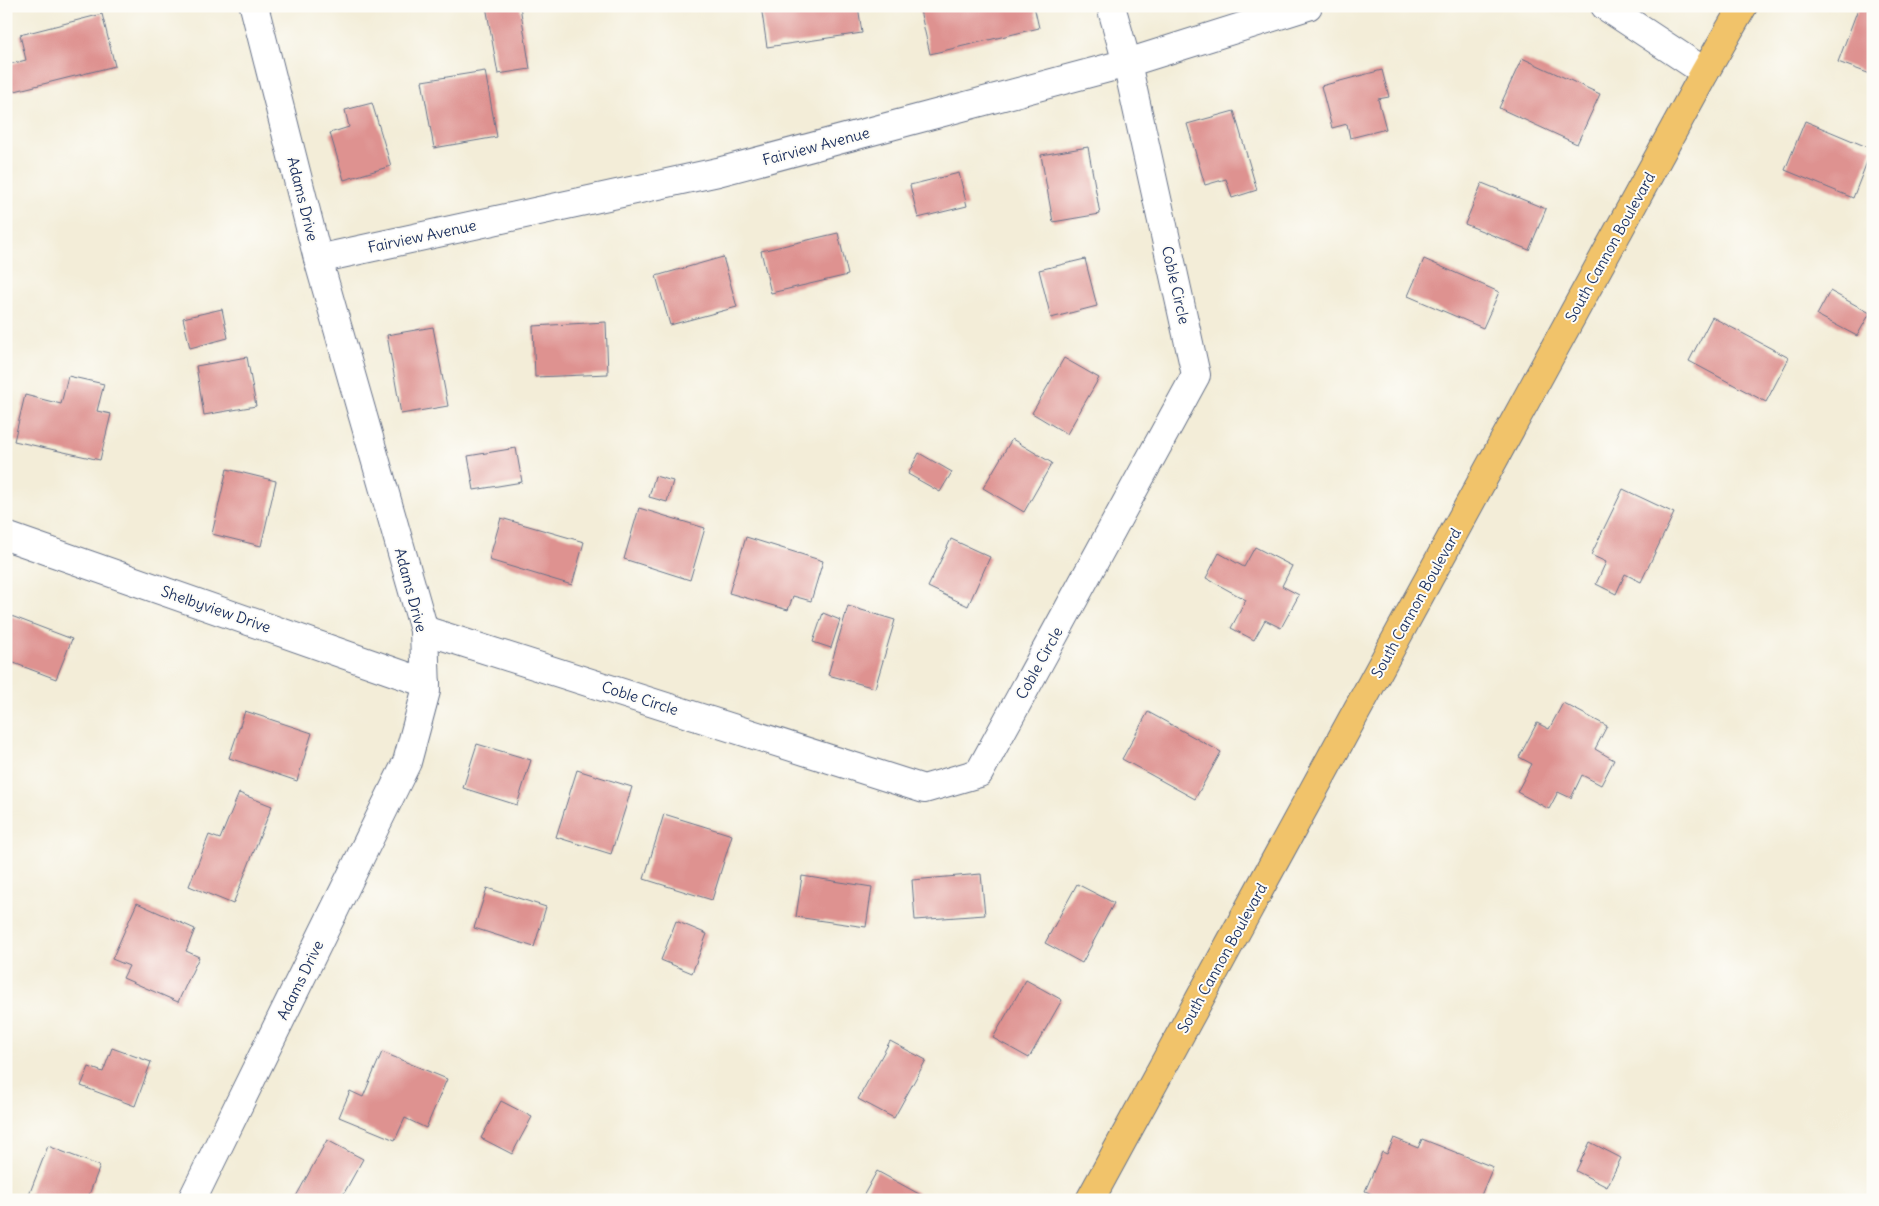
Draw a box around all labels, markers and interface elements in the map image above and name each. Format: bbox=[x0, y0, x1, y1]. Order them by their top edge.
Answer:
street label: Fairview Avenue bbox=[760, 123, 872, 169]
street label: Adams Drive bbox=[283, 155, 323, 243]
street label: South Cannon Boulevard bbox=[1561, 169, 1659, 325]
street label: Fairview Avenue bbox=[366, 215, 478, 257]
street label: Coble Circle bbox=[1158, 244, 1194, 326]
street label: South Cannon Boulevard bbox=[1367, 525, 1465, 681]
street label: Adams Drive bbox=[391, 546, 431, 634]
street label: Shelbyview Drive bbox=[159, 581, 273, 637]
street label: Coble Circle bbox=[1011, 624, 1067, 702]
street label: Coble Circle bbox=[599, 677, 681, 719]
street label: South Cannon Boulevard bbox=[1173, 880, 1271, 1036]
street label: Adams Drive bbox=[273, 937, 327, 1023]

